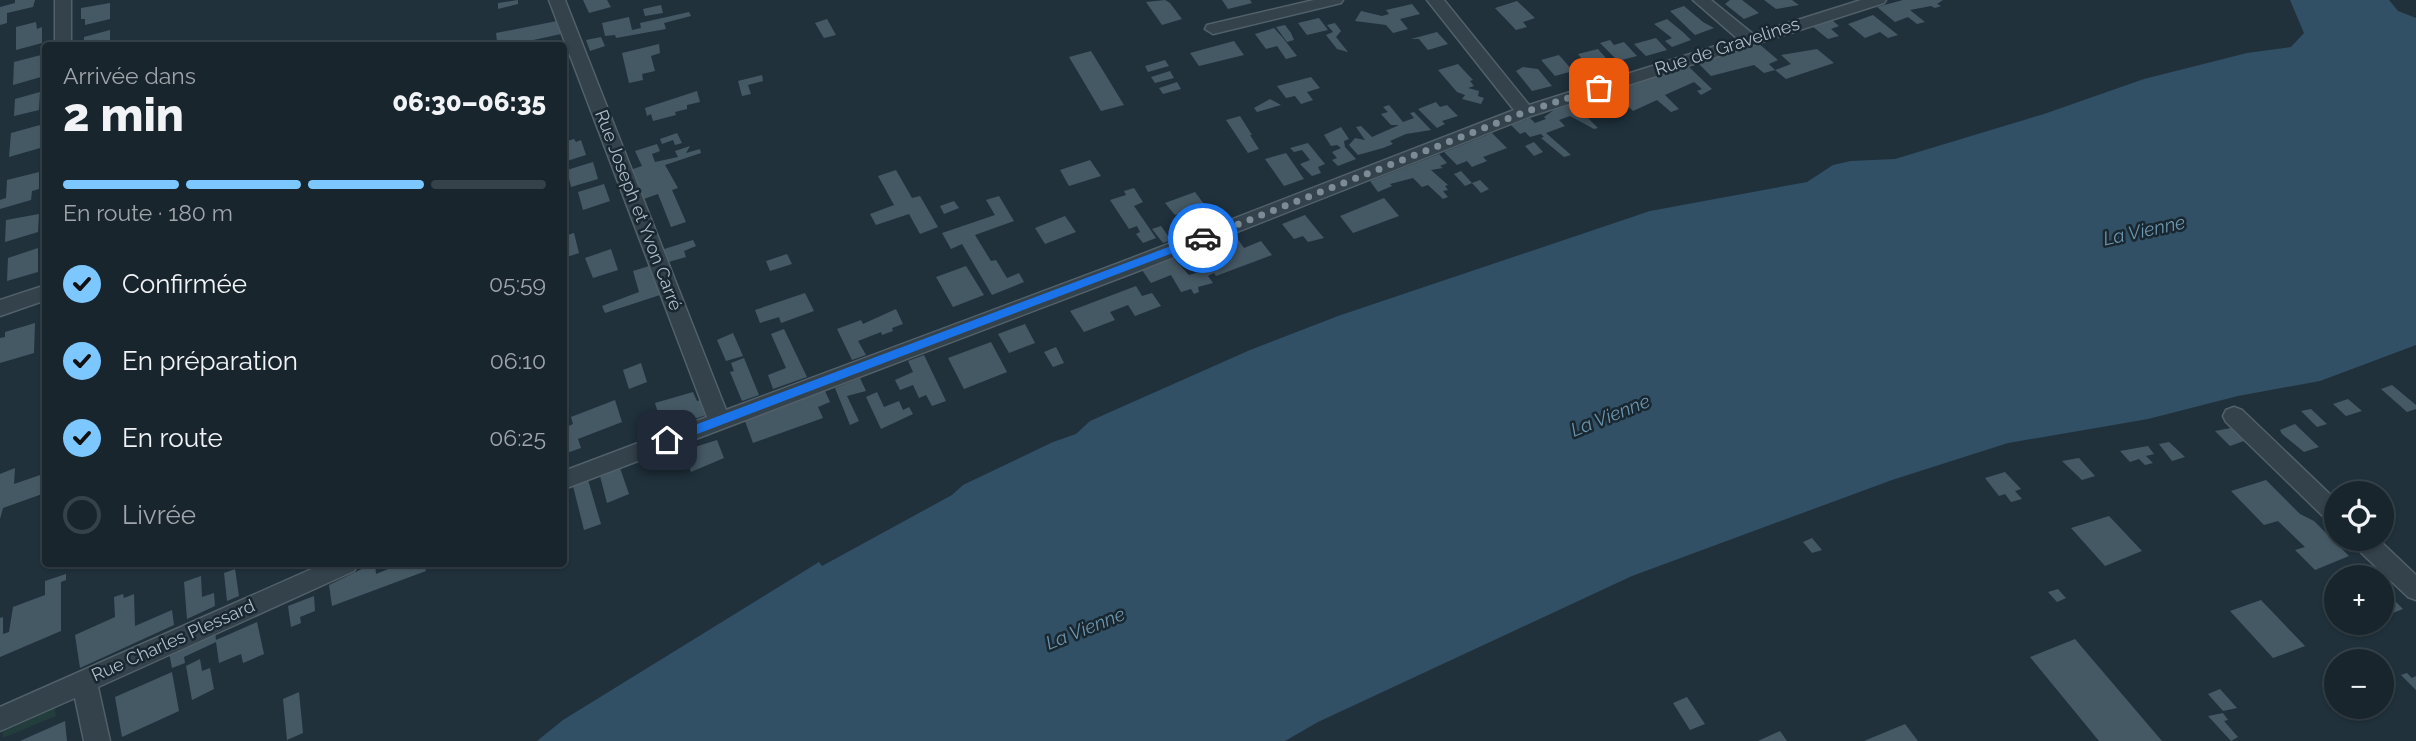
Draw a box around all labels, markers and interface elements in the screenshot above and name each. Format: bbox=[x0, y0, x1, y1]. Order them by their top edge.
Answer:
street label: Rue de Gravelines bbox=[1652, 13, 1802, 79]
pin bbox=[1569, 58, 1629, 118]
text: Arrivée dans bbox=[63, 62, 196, 89]
icon: bag bbox=[1580, 69, 1618, 107]
text: 06:30–06:35 bbox=[392, 87, 546, 117]
text: 2 min bbox=[63, 88, 184, 142]
street label: Rue Joseph et Yvon Carré bbox=[591, 107, 687, 314]
text: En route · 180 m bbox=[63, 199, 233, 226]
courier bbox=[1168, 203, 1238, 273]
water label: La Vienne bbox=[2101, 211, 2187, 249]
icon: car bbox=[1184, 219, 1222, 257]
icon: check bbox=[63, 265, 101, 303]
text: Confirmée bbox=[122, 269, 247, 299]
text: 05:59 bbox=[489, 270, 546, 297]
icon: check bbox=[63, 342, 101, 380]
text: En préparation bbox=[122, 346, 298, 376]
text: 06:10 bbox=[490, 347, 546, 374]
water label: La Vienne bbox=[1567, 389, 1653, 441]
pin bbox=[637, 410, 697, 470]
icon: check bbox=[63, 419, 101, 457]
icon: home bbox=[648, 421, 686, 459]
text: En route bbox=[122, 423, 223, 453]
text: 06:25 bbox=[489, 424, 546, 451]
map controls bbox=[2324, 481, 2394, 719]
button: locate bbox=[2324, 481, 2394, 551]
text: Livrée bbox=[122, 500, 196, 530]
button: + bbox=[2324, 565, 2394, 635]
street label: Rue Charles Plessard bbox=[88, 595, 258, 685]
water label: La Vienne bbox=[1042, 602, 1128, 654]
button: − bbox=[2324, 649, 2394, 719]

